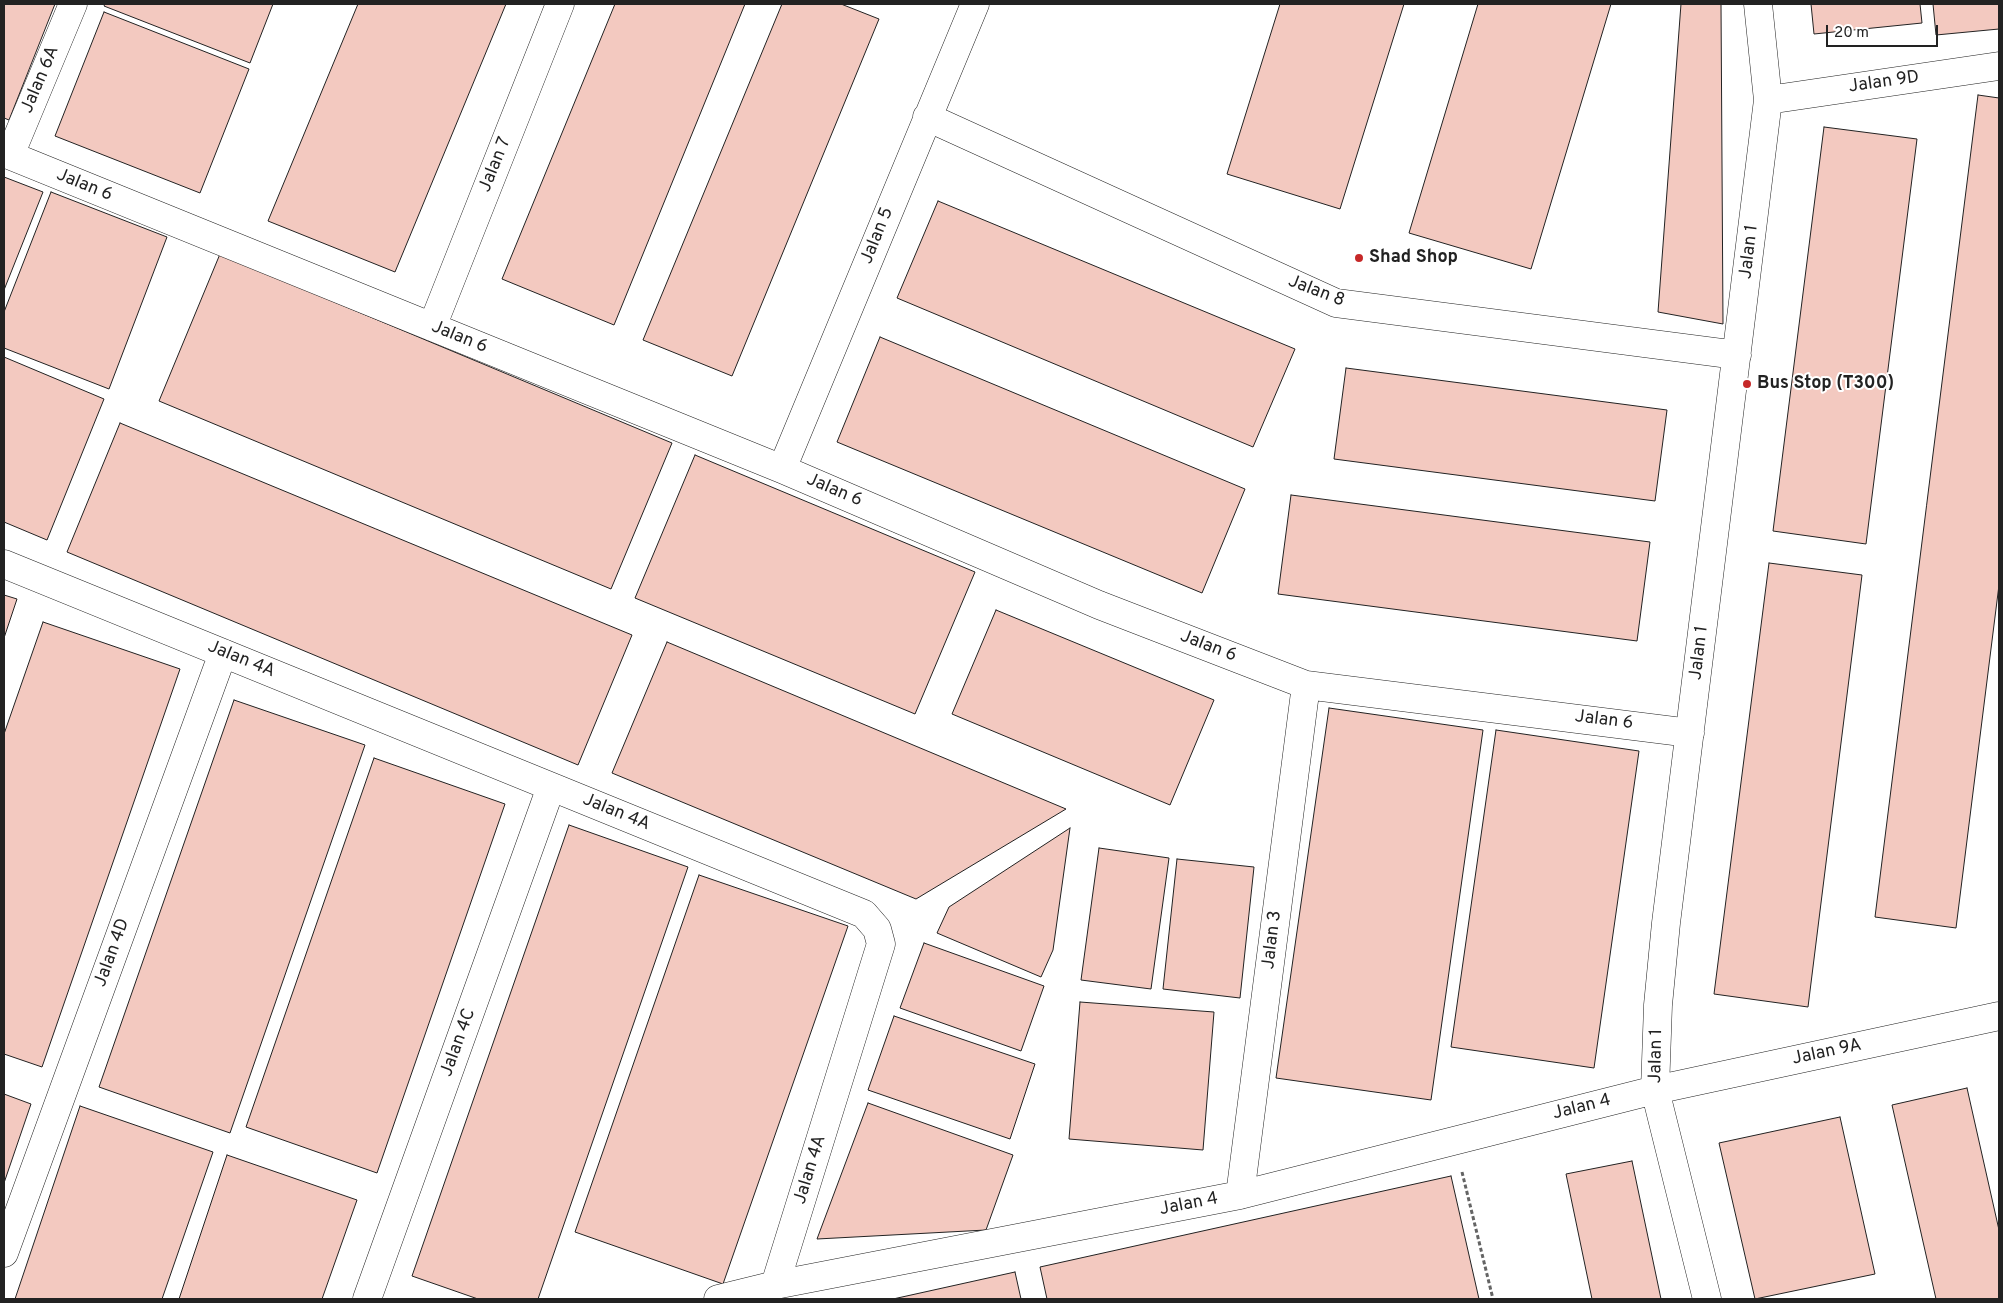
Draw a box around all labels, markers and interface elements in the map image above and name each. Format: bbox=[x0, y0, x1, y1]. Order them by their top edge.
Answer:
scale bar bbox=[1828, 15, 1940, 47]
text: 20 m bbox=[1834, 24, 1869, 43]
street label: Jalan 6A bbox=[17, 43, 65, 117]
street label: Jalan 9D bbox=[1847, 67, 1921, 99]
street label: Jalan 7 bbox=[475, 134, 517, 196]
street label: Jalan 6 bbox=[53, 165, 115, 207]
street label: Jalan 5 bbox=[857, 204, 899, 268]
street label: Jalan 1 bbox=[1736, 223, 1764, 281]
place label: Shad Shop bbox=[1369, 247, 1458, 269]
marker: Shad Shop bbox=[1353, 252, 1365, 264]
street label: Jalan 8 bbox=[1285, 271, 1347, 313]
street label: Jalan 6 bbox=[428, 317, 490, 359]
place label: Bus Stop (T300) bbox=[1757, 373, 1894, 395]
marker: Bus Stop (T300) bbox=[1741, 378, 1753, 390]
street label: Jalan 6 bbox=[803, 470, 865, 512]
street label: Jalan 1 bbox=[1686, 624, 1714, 682]
street label: Jalan 6 bbox=[1177, 626, 1239, 668]
street label: Jalan 4A bbox=[204, 637, 278, 683]
street label: Jalan 6 bbox=[1573, 707, 1635, 735]
street label: Jalan 4A bbox=[579, 790, 653, 836]
street label: Jalan 3 bbox=[1259, 909, 1287, 971]
street label: Jalan 4D bbox=[91, 916, 135, 990]
street label: Jalan 4C bbox=[437, 1006, 481, 1080]
street label: Jalan 1 bbox=[1646, 1028, 1668, 1084]
street label: Jalan 9A bbox=[1790, 1035, 1864, 1071]
street label: Jalan 4 bbox=[1551, 1090, 1613, 1126]
street label: Jalan 4A bbox=[790, 1133, 832, 1207]
street label: Jalan 4 bbox=[1158, 1189, 1220, 1221]

